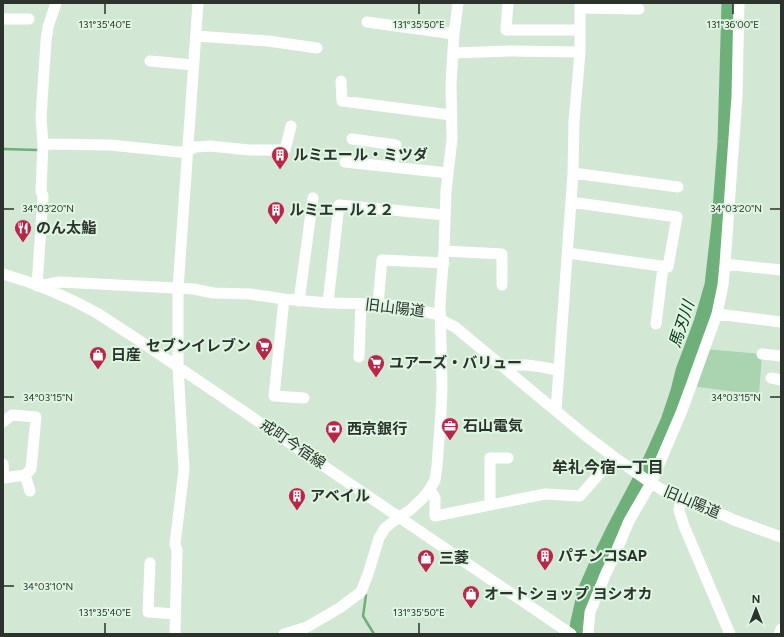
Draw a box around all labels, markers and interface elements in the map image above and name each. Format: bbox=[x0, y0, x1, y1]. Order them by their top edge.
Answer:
text: 131°35'40"E bbox=[79, 18, 131, 31]
text: 131°35'50"E bbox=[393, 18, 445, 31]
text: 131°36'00"E bbox=[707, 18, 759, 31]
building icon: ルミエール・ミツダ bbox=[270, 145, 290, 170]
place label: ルミエール・ミツダ bbox=[293, 146, 428, 164]
building icon: ルミエール２２ bbox=[266, 200, 286, 225]
place label: ルミエール２２ bbox=[289, 201, 394, 219]
text: 34°03'20"N bbox=[22, 202, 74, 215]
text: 34°03'20"N bbox=[710, 202, 762, 215]
restaurant icon: のん太鮨 bbox=[13, 218, 33, 243]
place label: のん太鮨 bbox=[36, 219, 97, 237]
street label: 旧山陽道 bbox=[364, 295, 426, 321]
water label: 馬刃川 bbox=[665, 296, 699, 350]
supermarket icon: セブンイレブン bbox=[254, 336, 274, 361]
place label: セブンイレブン bbox=[146, 337, 251, 355]
shop icon: 日産 bbox=[88, 345, 108, 370]
place label: 日産 bbox=[111, 346, 141, 364]
supermarket icon: ユアーズ・バリュー bbox=[366, 353, 386, 378]
place label: ユアーズ・バリュー bbox=[389, 354, 522, 372]
text: 34°03'15"N bbox=[23, 391, 73, 404]
text: 34°03'15"N bbox=[711, 391, 761, 404]
street label: 戒町今宿線 bbox=[257, 416, 329, 472]
office icon: 石山電気 bbox=[440, 416, 460, 441]
place label: 石山電気 bbox=[463, 417, 523, 435]
bank icon: 西京銀行 bbox=[324, 419, 344, 444]
place label: 西京銀行 bbox=[347, 420, 407, 438]
district label: 牟礼今宿一丁目 bbox=[552, 458, 664, 477]
street label: 旧山陽道 bbox=[661, 482, 723, 522]
building icon: アベイル bbox=[287, 486, 307, 511]
place label: アベイル bbox=[310, 487, 370, 505]
building icon: パチンコSAP bbox=[535, 546, 555, 571]
place label: パチンコSAP bbox=[558, 547, 647, 565]
shop icon: 三菱 bbox=[416, 548, 436, 573]
place label: 三菱 bbox=[439, 549, 469, 567]
text: 34°03'10"N bbox=[23, 580, 73, 593]
shop icon: オートショップ ヨシオカ bbox=[461, 584, 481, 609]
place label: オートショップ ヨシオカ bbox=[484, 585, 653, 603]
north arrow bbox=[736, 589, 776, 629]
text: N bbox=[752, 593, 760, 606]
text: 131°35'40"E bbox=[79, 606, 131, 619]
text: 131°35'50"E bbox=[393, 606, 445, 619]

